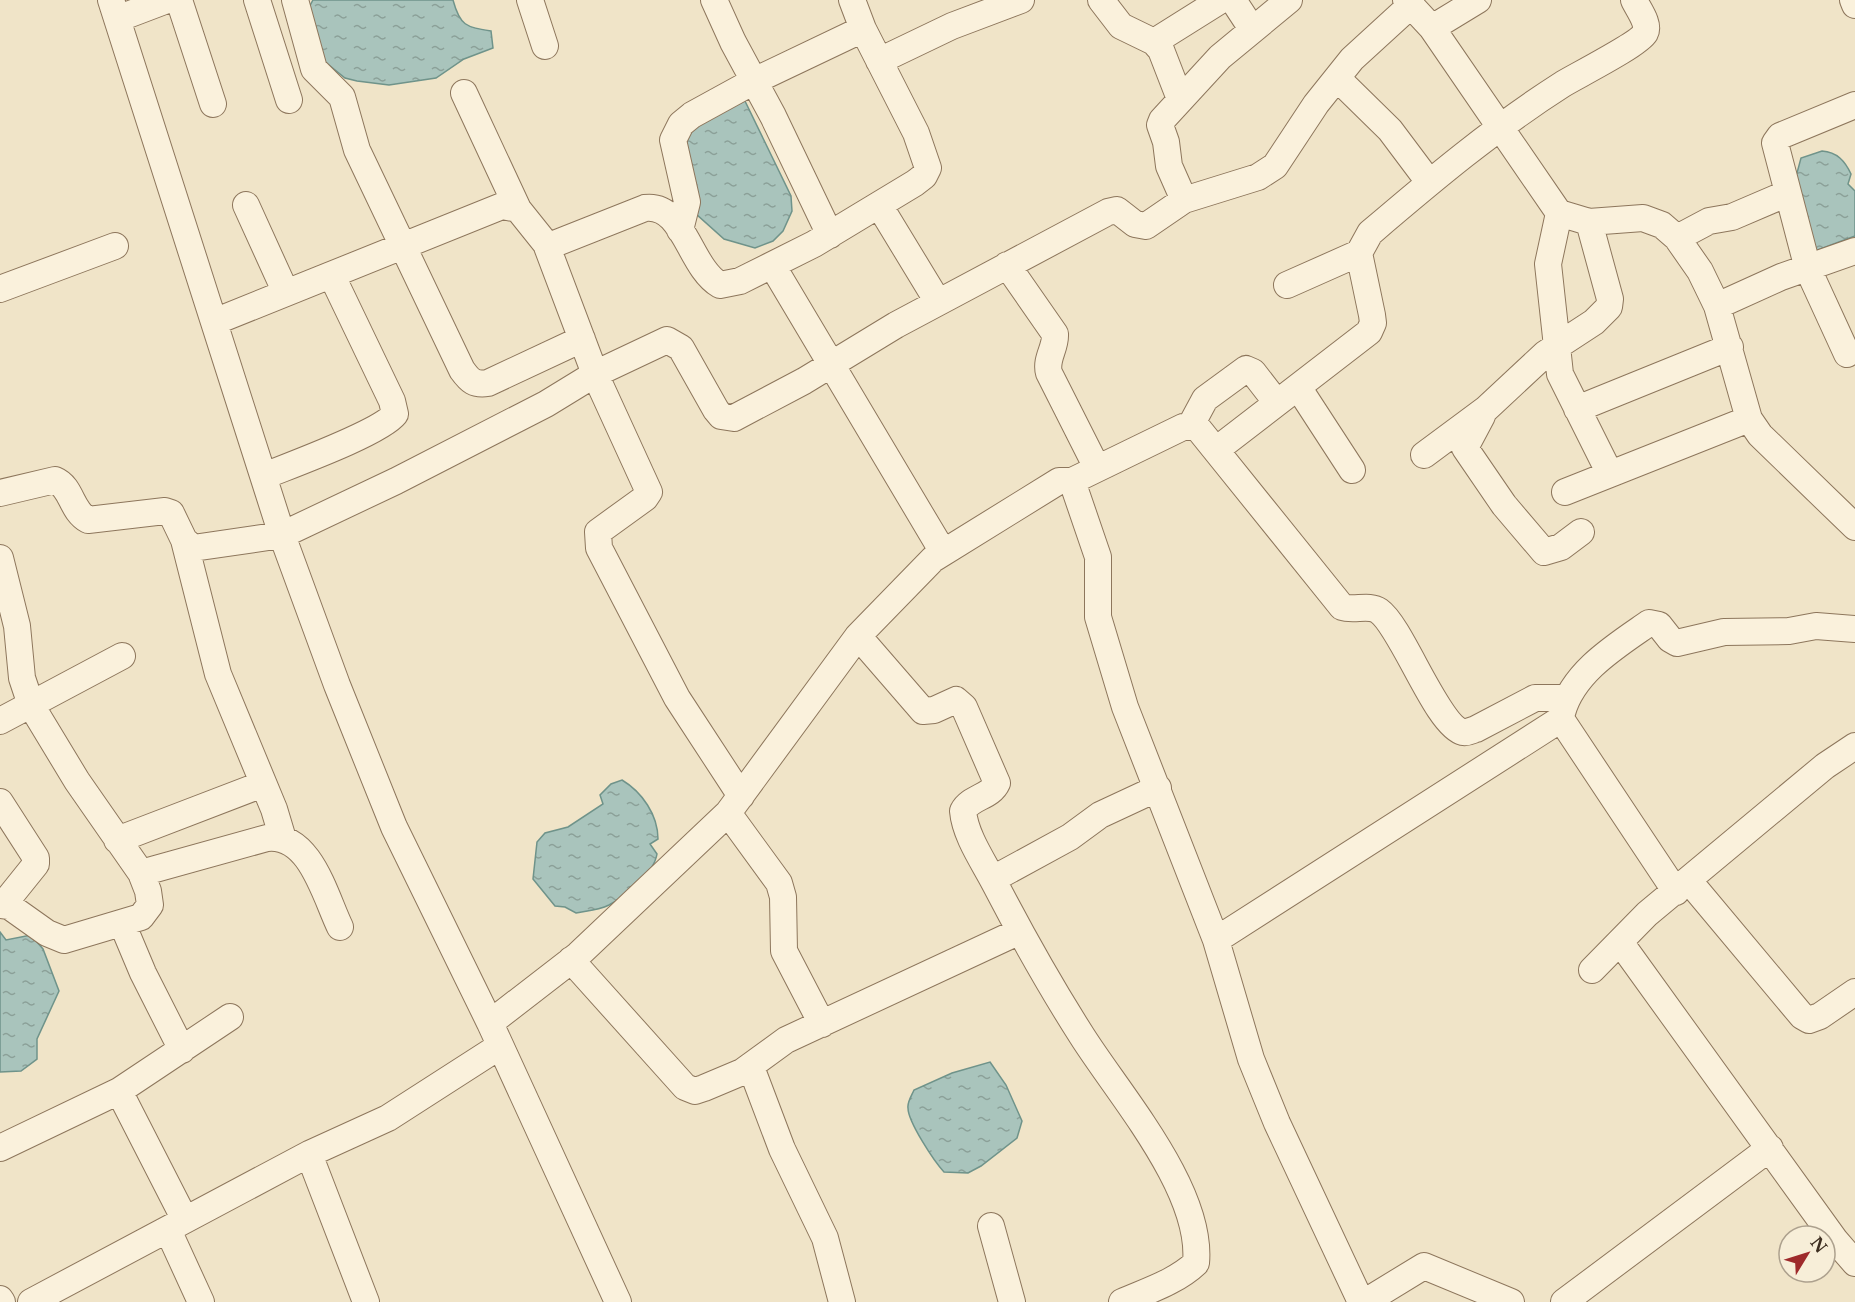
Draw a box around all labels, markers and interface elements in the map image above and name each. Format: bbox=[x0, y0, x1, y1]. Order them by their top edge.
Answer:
north arrow bbox=[1777, 1224, 1837, 1284]
text: N bbox=[1806, 1233, 1831, 1257]

